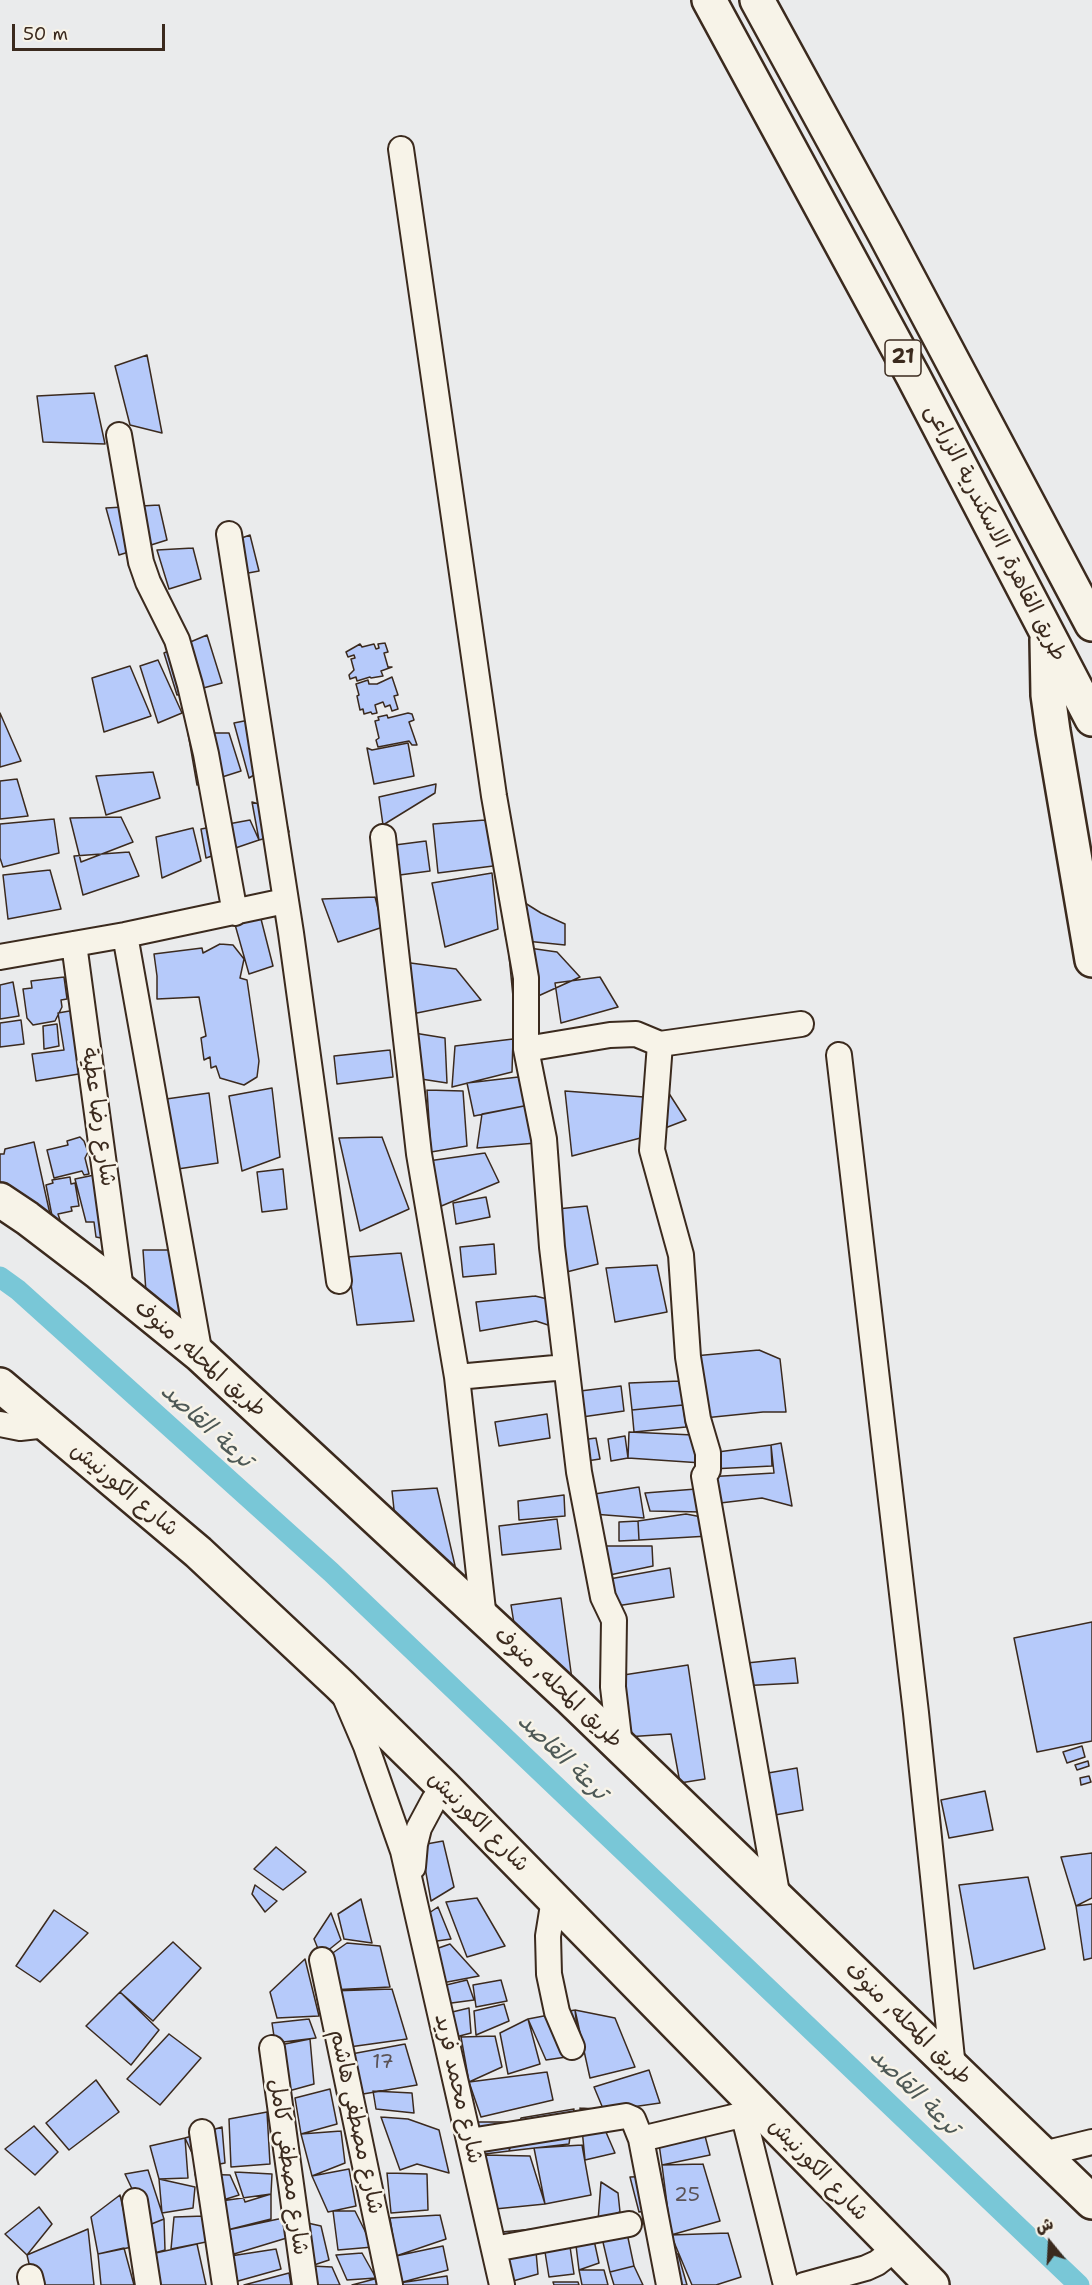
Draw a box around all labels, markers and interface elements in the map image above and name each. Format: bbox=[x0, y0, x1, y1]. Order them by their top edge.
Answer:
scale bar bbox=[15, 12, 168, 50]
text: 50 m bbox=[23, 22, 68, 46]
road number: 21 bbox=[885, 340, 921, 376]
street label: طريق القاهرة, الاسكندرية الزراعى bbox=[919, 400, 1071, 666]
street label: شارع رضا عطية bbox=[75, 1046, 121, 1188]
street label: طريق المحله, منوف bbox=[129, 1295, 271, 1423]
water label: ترعة القاصد bbox=[154, 1377, 258, 1475]
street label: شارع الكورنيش bbox=[65, 1437, 183, 1543]
street label: طريق المحله, منوف bbox=[488, 1622, 628, 1754]
water label: ترعة القاصد bbox=[511, 1707, 613, 1807]
street label: شارع الكورنيش bbox=[422, 1766, 534, 1878]
street label: طريق المحله, منوف bbox=[839, 1957, 977, 2091]
street label: شارع محمد فريد bbox=[428, 2012, 488, 2166]
street label: شارع مصطفى هاشم bbox=[324, 2027, 388, 2217]
water label: ترعة القاصد bbox=[863, 2042, 965, 2142]
house number: 17 bbox=[372, 2051, 394, 2075]
street label: شارع مصطفى كامل bbox=[263, 2077, 313, 2257]
street label: شارع الكورنيش bbox=[763, 2113, 873, 2227]
house number: 25 bbox=[674, 2184, 700, 2208]
north arrow bbox=[1020, 2213, 1080, 2273]
text: ش bbox=[1033, 2213, 1056, 2238]

